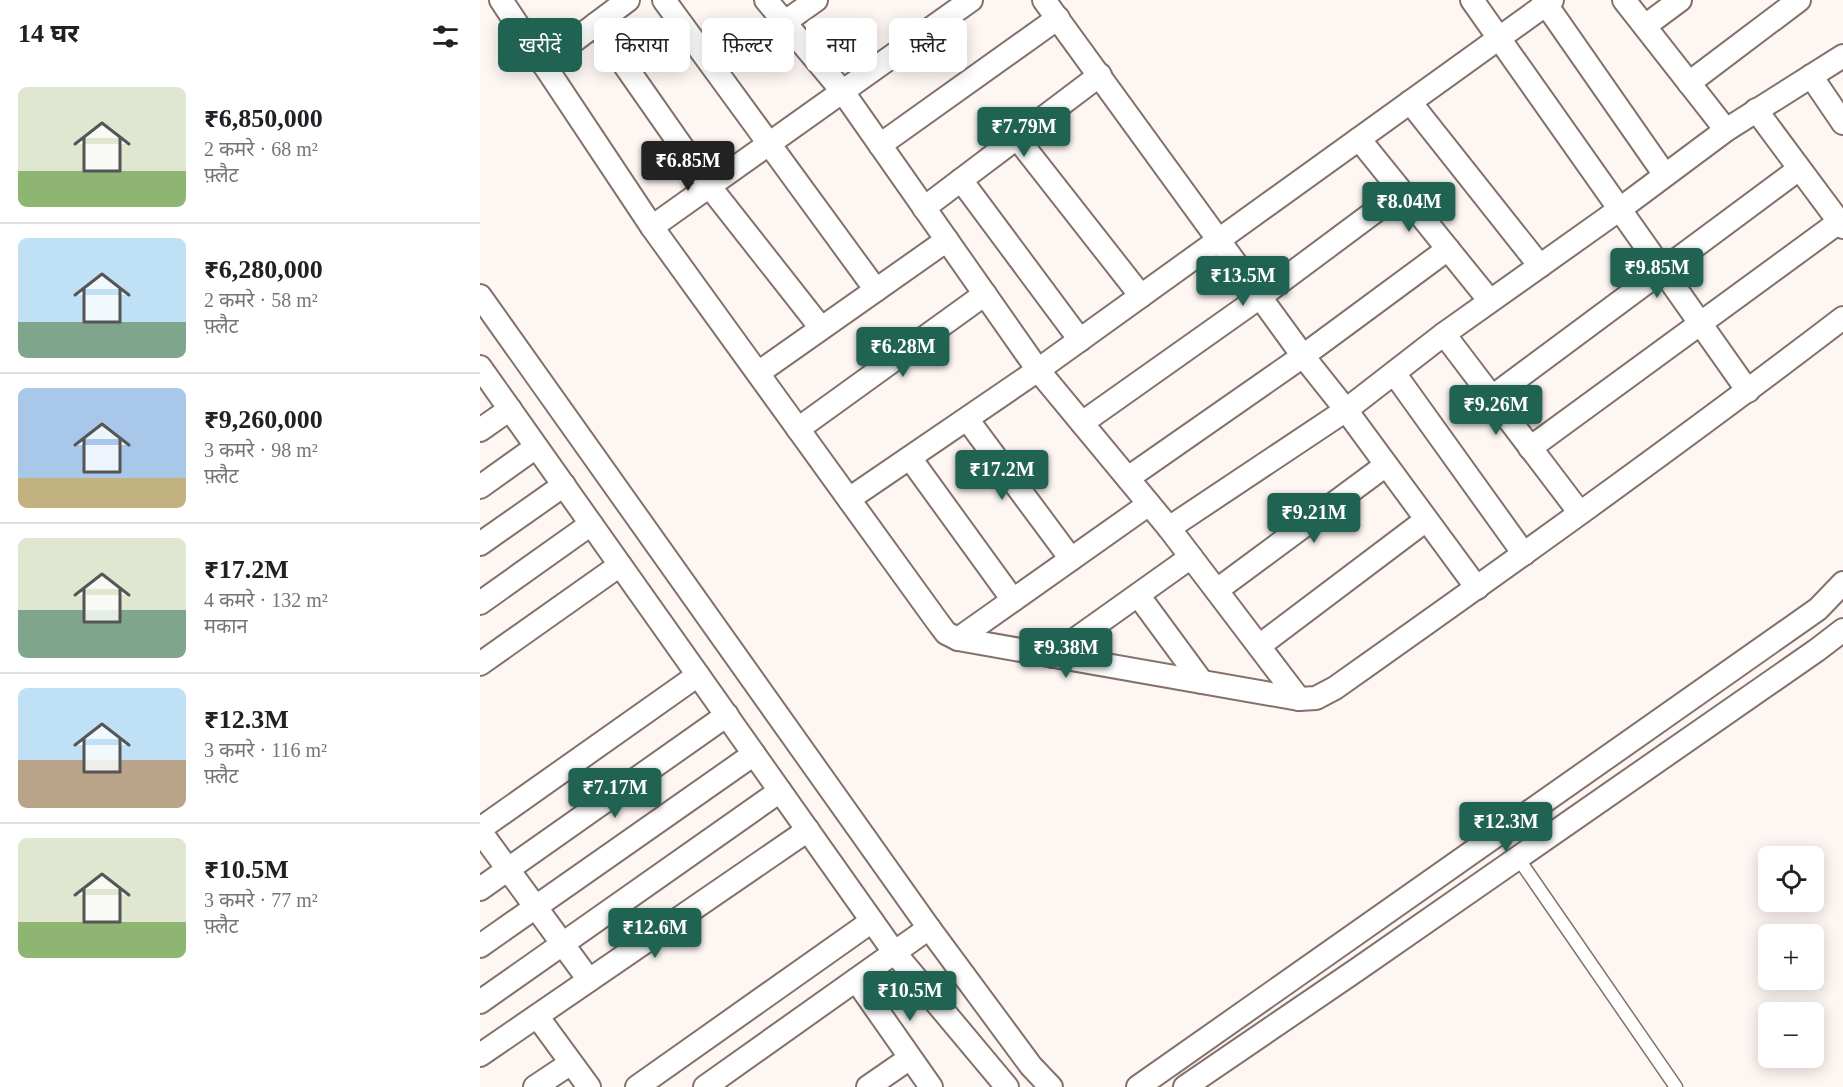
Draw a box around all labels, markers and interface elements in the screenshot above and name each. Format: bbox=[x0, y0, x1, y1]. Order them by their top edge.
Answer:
chip: खरीदें bbox=[498, 18, 582, 72]
chip: किराया bbox=[594, 18, 690, 72]
chip: फ़िल्टर bbox=[702, 18, 794, 72]
chip: नया bbox=[806, 18, 877, 72]
chip: फ़्लैट bbox=[889, 18, 967, 72]
text: 14 घर bbox=[18, 19, 79, 48]
icon: filters bbox=[429, 20, 462, 53]
text: ₹6,850,000 bbox=[204, 104, 323, 133]
pin: ₹7.79M bbox=[975, 107, 1073, 158]
icon: home bbox=[66, 111, 138, 183]
text: ₹7.79M bbox=[991, 115, 1057, 137]
text: 2 कमरे · 68 m² bbox=[204, 138, 318, 160]
pin: ₹6.85M bbox=[639, 141, 737, 192]
text: ₹6.85M bbox=[655, 149, 721, 171]
text: फ़्लैट bbox=[204, 164, 239, 186]
pin: ₹8.04M bbox=[1360, 182, 1458, 233]
text: ₹8.04M bbox=[1376, 190, 1442, 212]
pin: ₹9.85M bbox=[1608, 248, 1706, 299]
text: ₹6,280,000 bbox=[204, 255, 323, 284]
pin: ₹13.5M bbox=[1194, 256, 1292, 307]
text: ₹9.85M bbox=[1624, 256, 1690, 278]
icon: home bbox=[66, 262, 138, 334]
text: ₹13.5M bbox=[1210, 264, 1276, 286]
text: 2 कमरे · 58 m² bbox=[204, 289, 318, 311]
text: फ़्लैट bbox=[204, 315, 239, 337]
pin: ₹6.28M bbox=[854, 327, 952, 378]
text: ₹6.28M bbox=[870, 335, 936, 357]
pin: ₹9.26M bbox=[1447, 385, 1545, 436]
text: ₹9.26M bbox=[1463, 393, 1529, 415]
text: ₹9,260,000 bbox=[204, 405, 323, 434]
icon: home bbox=[66, 412, 138, 484]
text: 3 कमरे · 98 m² bbox=[204, 439, 318, 461]
pin: ₹17.2M bbox=[953, 450, 1051, 501]
text: ₹17.2M bbox=[969, 458, 1035, 480]
text: फ़्लैट bbox=[204, 465, 239, 487]
pin: ₹9.21M bbox=[1265, 493, 1363, 544]
text: ₹9.21M bbox=[1281, 501, 1347, 523]
text: ₹17.2M bbox=[204, 555, 289, 584]
icon: home bbox=[66, 562, 138, 634]
text: 4 कमरे · 132 m² bbox=[204, 589, 328, 611]
text: मकान bbox=[204, 615, 248, 637]
pin: ₹9.38M bbox=[1017, 628, 1115, 679]
text: ₹9.38M bbox=[1033, 636, 1099, 658]
text: ₹12.3M bbox=[204, 705, 289, 734]
icon: home bbox=[66, 712, 138, 784]
text: 3 कमरे · 116 m² bbox=[204, 739, 327, 761]
text: फ़्लैट bbox=[204, 765, 239, 787]
pin: ₹7.17M bbox=[566, 768, 664, 819]
text: ₹7.17M bbox=[582, 776, 648, 798]
pin: ₹12.3M bbox=[1457, 802, 1555, 853]
text: ₹12.3M bbox=[1473, 810, 1539, 832]
map controls bbox=[1758, 846, 1824, 1068]
button: locate bbox=[1758, 846, 1824, 912]
text: ₹10.5M bbox=[204, 855, 289, 884]
icon: home bbox=[66, 862, 138, 934]
text: 3 कमरे · 77 m² bbox=[204, 889, 318, 911]
pin: ₹12.6M bbox=[606, 908, 704, 959]
text: फ़्लैट bbox=[204, 915, 239, 937]
text: ₹12.6M bbox=[622, 916, 688, 938]
button: + bbox=[1758, 924, 1824, 990]
pin: ₹10.5M bbox=[861, 971, 959, 1022]
text: ₹10.5M bbox=[877, 979, 943, 1001]
button: − bbox=[1758, 1002, 1824, 1068]

